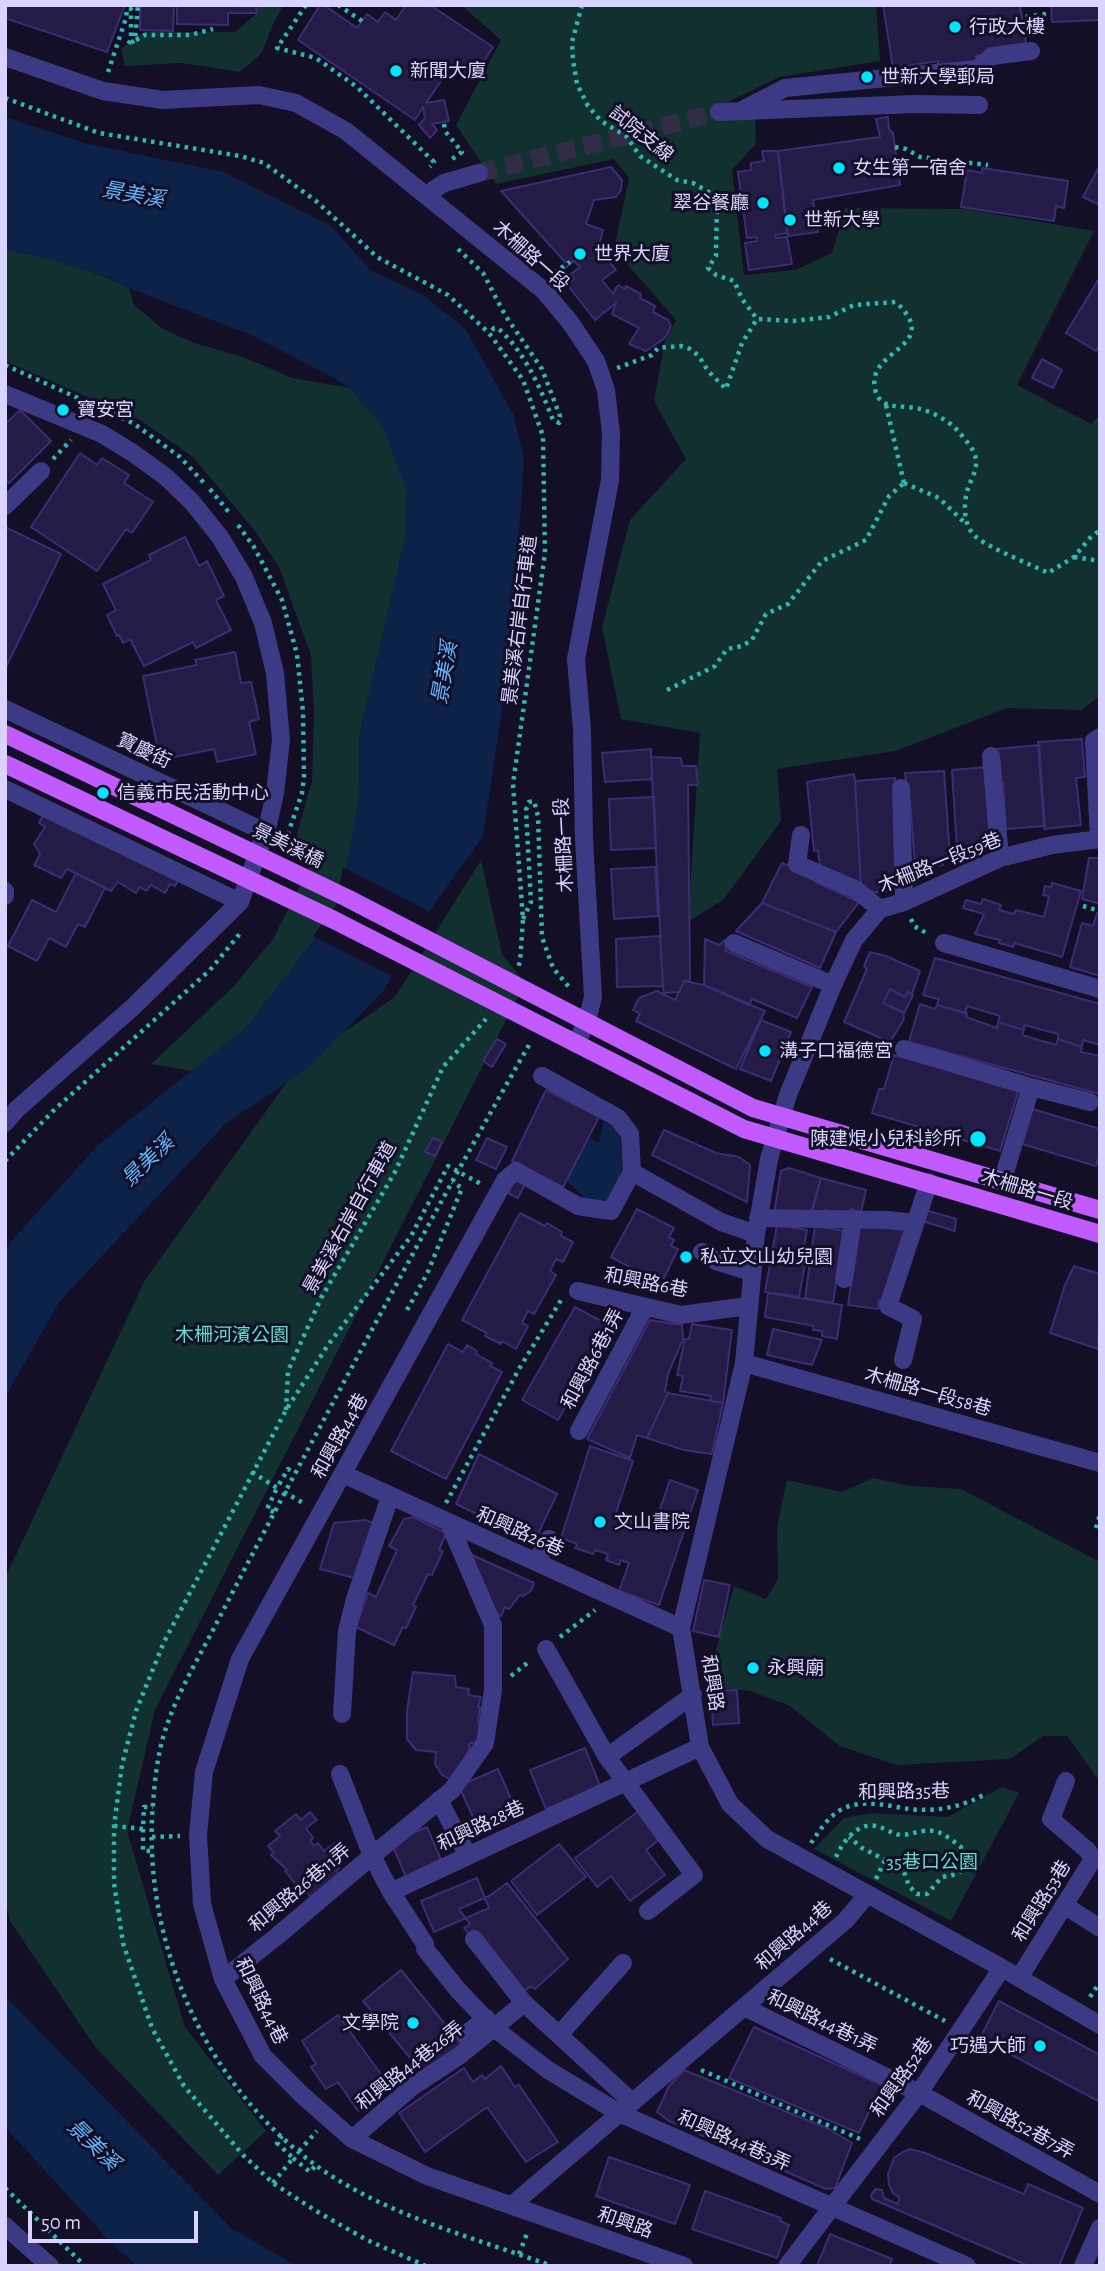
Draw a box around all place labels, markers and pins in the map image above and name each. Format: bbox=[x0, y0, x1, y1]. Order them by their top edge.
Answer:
place label: 行政大樓 bbox=[969, 16, 1045, 38]
marker: 行政大樓 bbox=[947, 19, 963, 35]
place label: 新聞大廈 bbox=[410, 60, 486, 82]
marker: 新聞大廈 bbox=[388, 63, 404, 79]
place label: 世新大學郵局 bbox=[881, 66, 995, 88]
marker: 世新大學郵局 bbox=[859, 69, 875, 85]
place label: 女生第一宿舍 bbox=[853, 157, 967, 179]
marker: 女生第一宿舍 bbox=[831, 160, 847, 176]
place label: 翠谷餐廳 bbox=[673, 192, 749, 214]
marker: 翠谷餐廳 bbox=[755, 195, 771, 211]
place label: 世新大學 bbox=[804, 209, 880, 231]
marker: 世新大學 bbox=[782, 212, 798, 228]
place label: 世界大廈 bbox=[594, 243, 670, 265]
marker: 世界大廈 bbox=[572, 246, 588, 262]
place label: 寶安宮 bbox=[77, 399, 134, 421]
marker: 寶安宮 bbox=[55, 402, 71, 418]
place label: 信義市民活動中心 bbox=[117, 782, 269, 804]
marker: 信義市民活動中心 bbox=[95, 785, 111, 801]
place label: 溝子口福德宮 bbox=[779, 1040, 893, 1062]
marker: 溝子口福德宮 bbox=[757, 1043, 773, 1059]
place label: 陳建焜小兒科診所 bbox=[810, 1128, 962, 1150]
marker: 陳建焜小兒科診所 bbox=[968, 1129, 988, 1149]
place label: 私立文山幼兒園 bbox=[700, 1246, 833, 1268]
marker: 私立文山幼兒園 bbox=[678, 1249, 694, 1265]
place label: 文山書院 bbox=[614, 1511, 690, 1533]
marker: 文山書院 bbox=[592, 1514, 608, 1530]
place label: 永興廟 bbox=[767, 1657, 824, 1679]
marker: 永興廟 bbox=[745, 1660, 761, 1676]
place label: 文學院 bbox=[342, 2012, 399, 2034]
marker: 文學院 bbox=[405, 2015, 421, 2031]
place label: 巧遇大師 bbox=[950, 2035, 1026, 2057]
marker: 巧遇大師 bbox=[1032, 2038, 1048, 2054]

